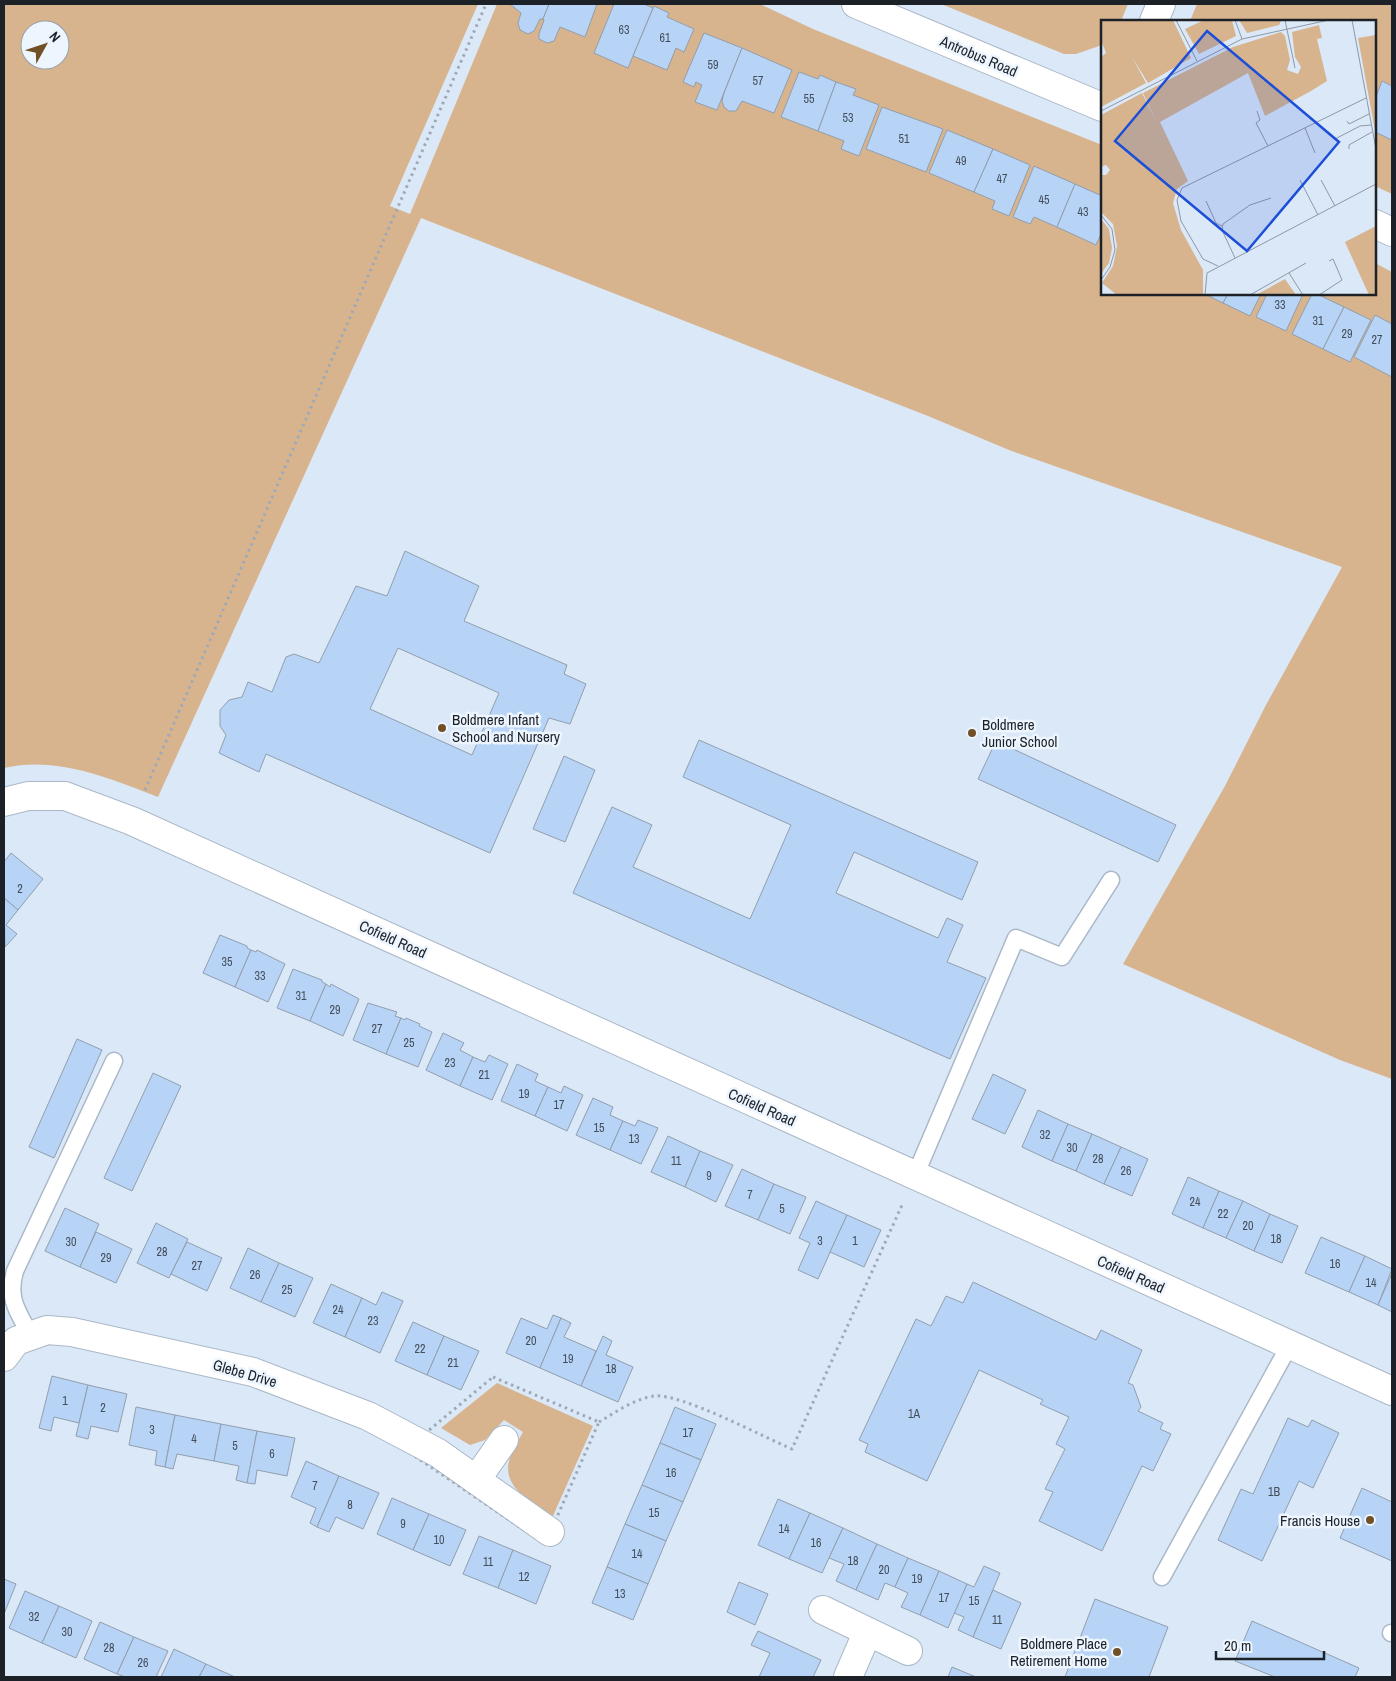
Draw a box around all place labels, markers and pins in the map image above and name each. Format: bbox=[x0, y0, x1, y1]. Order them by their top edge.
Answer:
place label: Boldmere Infant School and Nursery bbox=[452, 709, 561, 747]
place label: Boldmere Junior School bbox=[982, 714, 1057, 752]
marker: Boldmere Infant School and Nursery bbox=[436, 722, 448, 734]
marker: Boldmere Junior School bbox=[966, 727, 978, 739]
place label: Francis House bbox=[1280, 1510, 1360, 1531]
marker: Francis House bbox=[1364, 1514, 1376, 1526]
place label: Boldmere Place Retirement Home bbox=[1010, 1633, 1107, 1671]
marker: Boldmere Place Retirement Home bbox=[1111, 1646, 1123, 1658]

